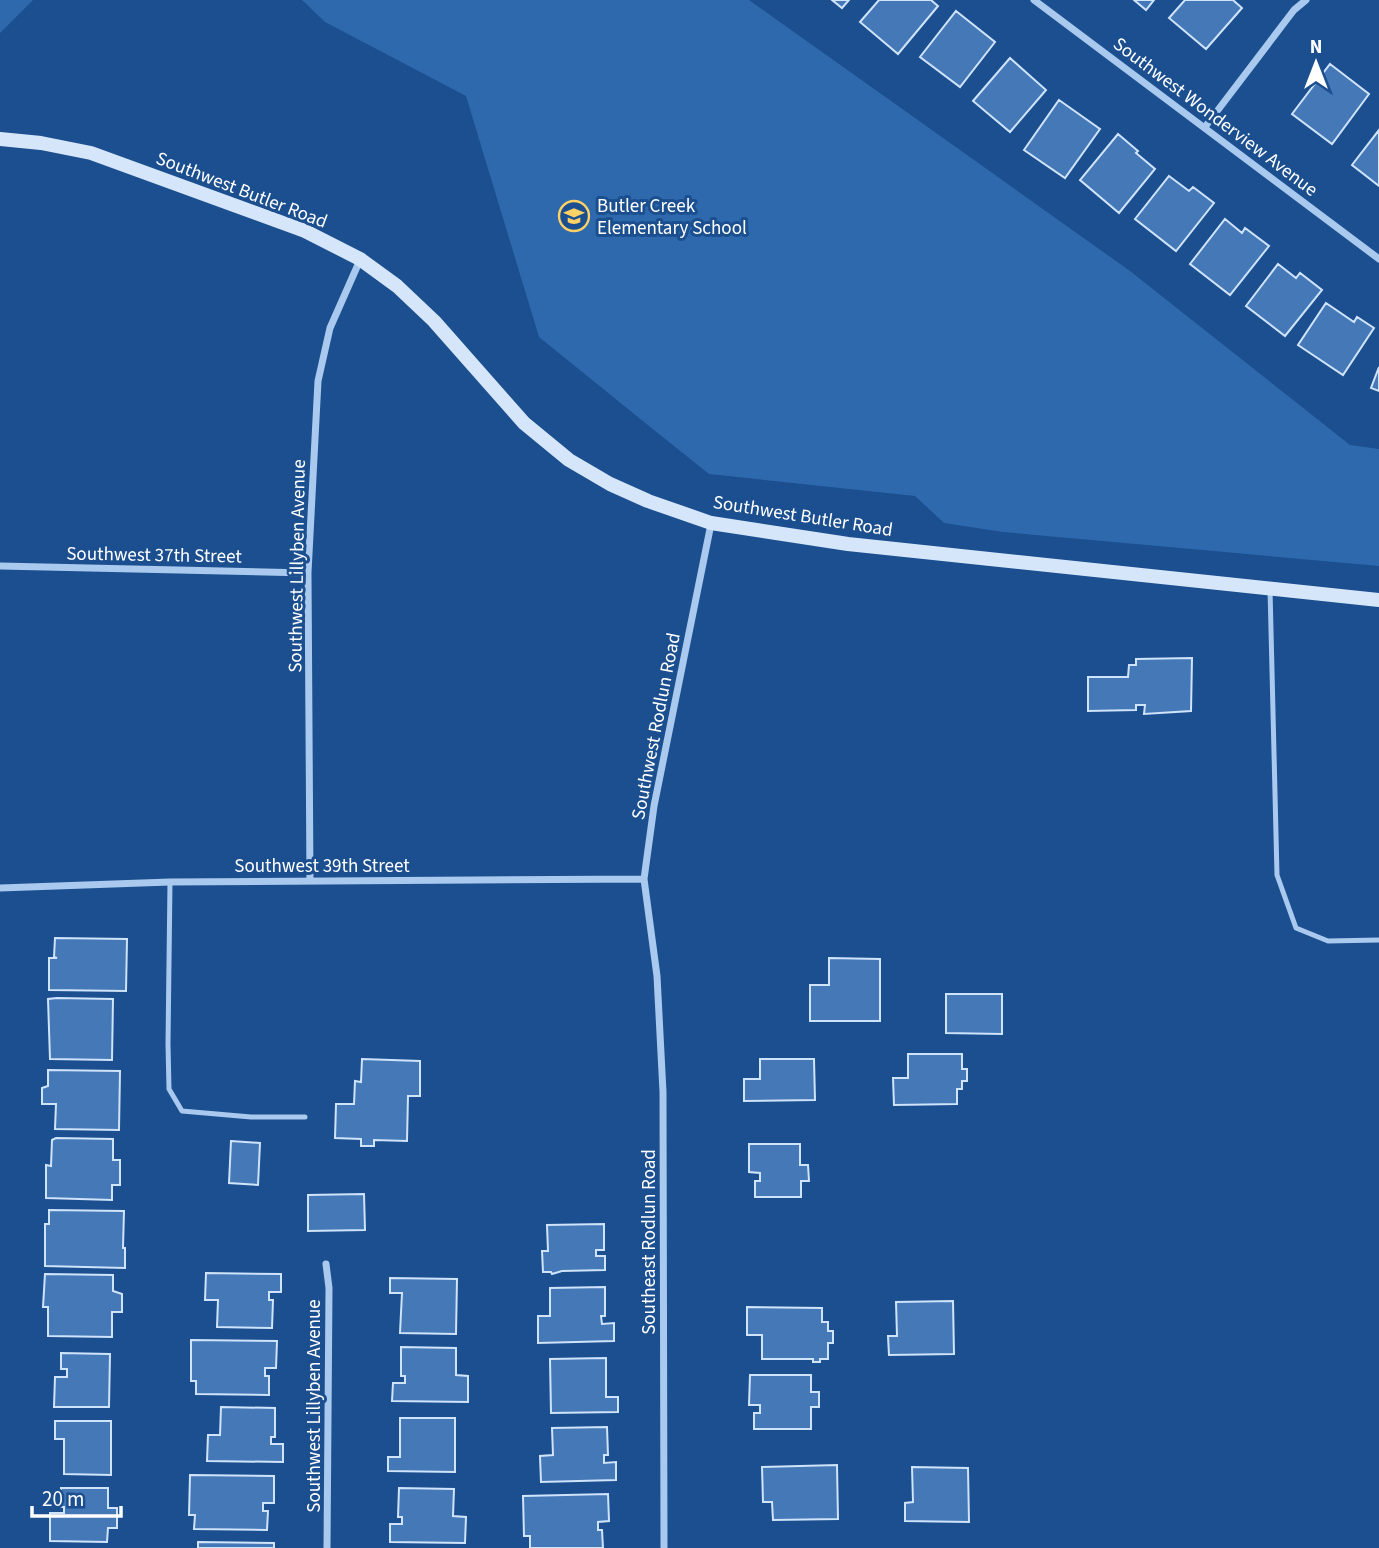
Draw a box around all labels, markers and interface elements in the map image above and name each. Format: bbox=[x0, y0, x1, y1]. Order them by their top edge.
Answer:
north arrow bbox=[1281, 28, 1351, 98]
street label: Southwest Wonderview Avenue bbox=[1107, 31, 1323, 203]
text: N bbox=[1310, 34, 1322, 61]
street label: Southwest Butler Road bbox=[152, 145, 331, 236]
place label: Butler Creek Elementary School bbox=[597, 193, 747, 242]
school or university icon: Butler Creek Elementary School bbox=[557, 199, 591, 233]
street label: Southwest Lillyben Avenue bbox=[282, 459, 313, 673]
street label: Southwest Butler Road bbox=[711, 489, 895, 544]
street label: Southwest 37th Street bbox=[66, 540, 242, 571]
street label: Southwest Rodlun Road bbox=[625, 630, 688, 822]
street label: Southwest 39th Street bbox=[234, 853, 410, 880]
street label: Southeast Rodlun Road bbox=[636, 1149, 663, 1335]
street label: Southwest Lillyben Avenue bbox=[301, 1299, 328, 1513]
scale bar bbox=[32, 1474, 121, 1518]
text: 20 m bbox=[42, 1484, 84, 1514]

